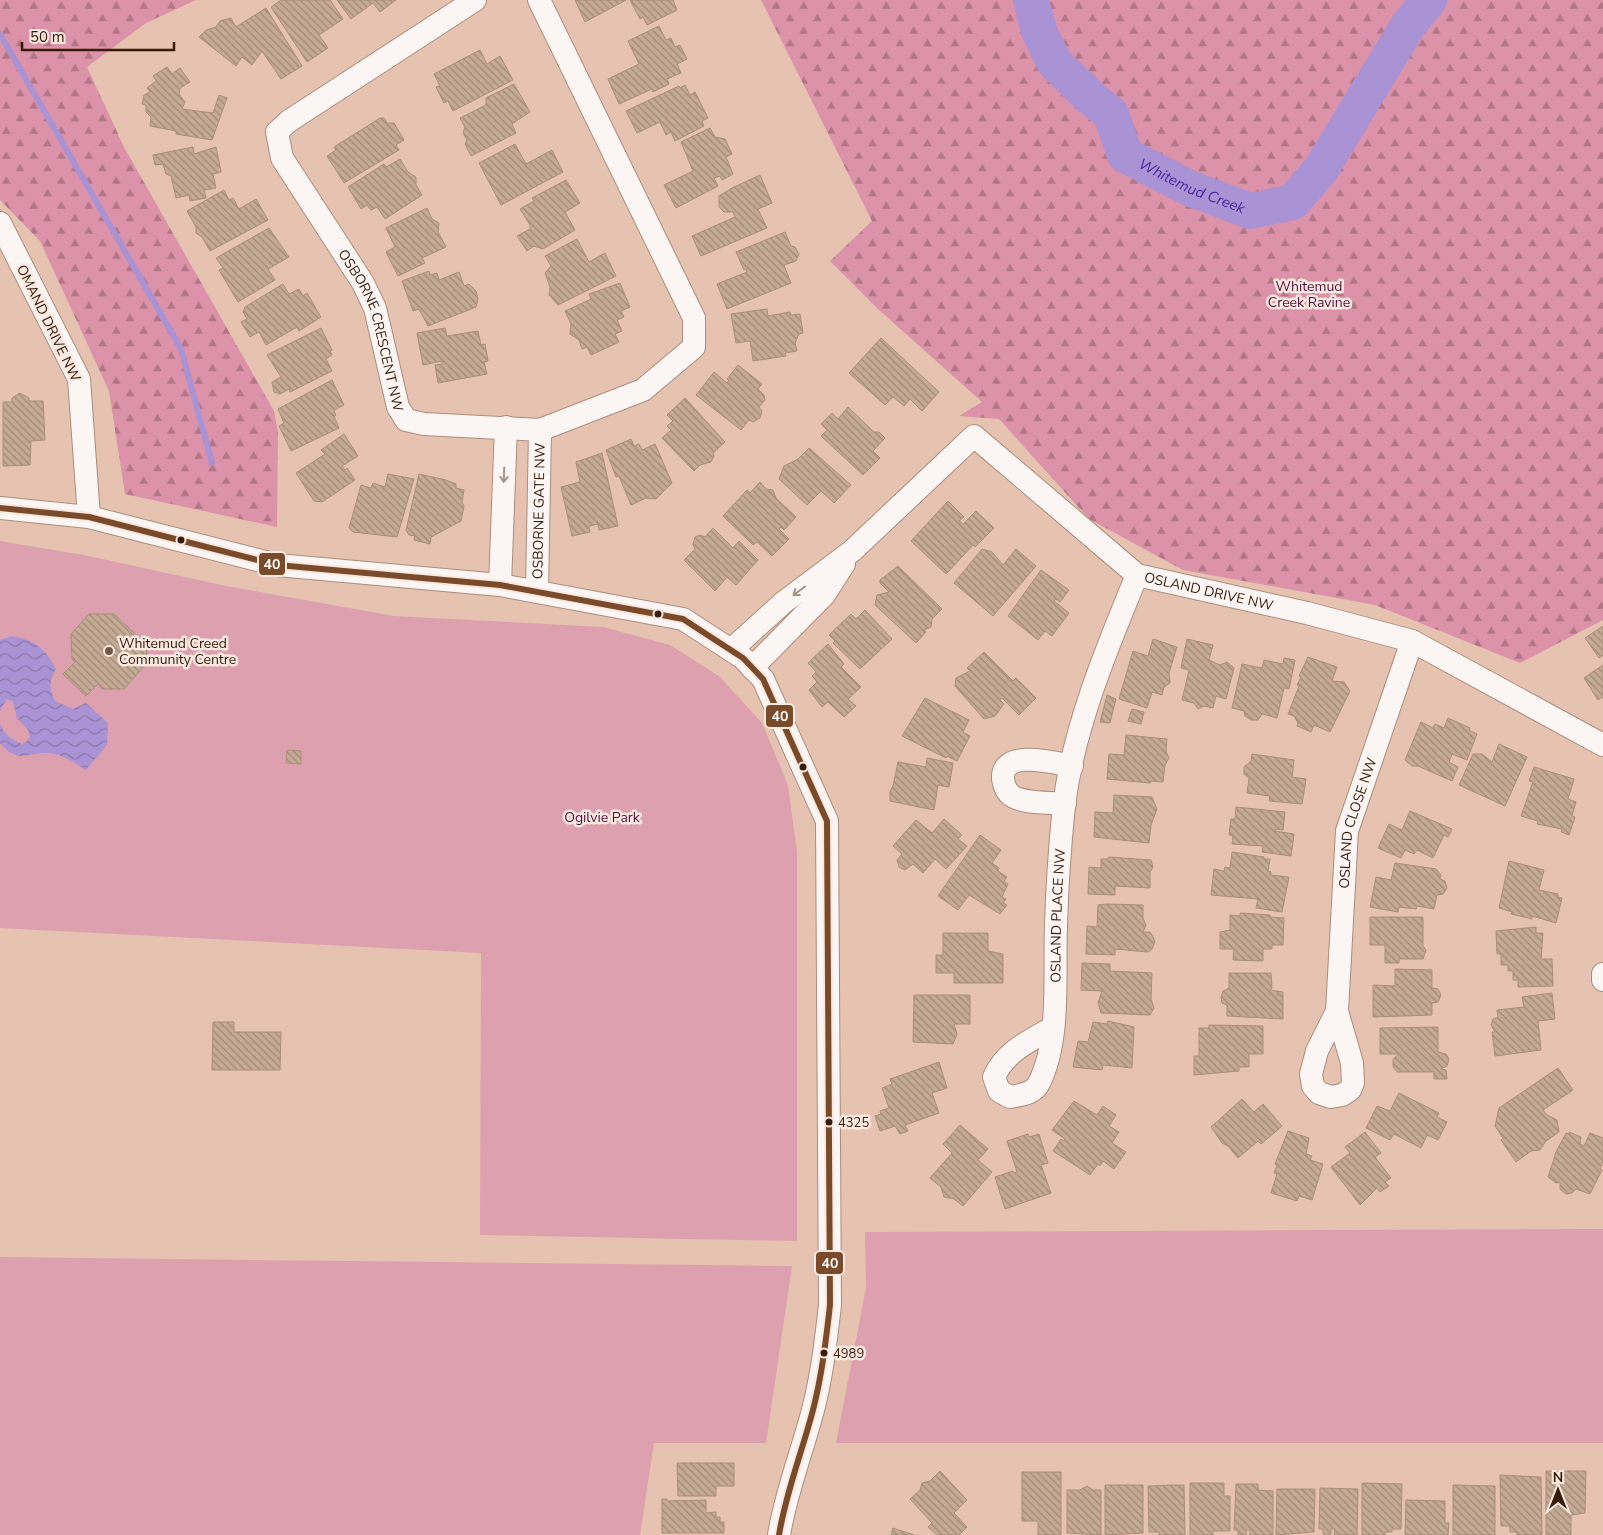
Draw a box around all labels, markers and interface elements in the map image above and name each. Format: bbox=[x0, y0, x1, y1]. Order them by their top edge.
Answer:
scale bar bbox=[22, 20, 175, 52]
text: 50 m bbox=[30, 27, 65, 47]
water label: Whitemud Creek bbox=[1135, 154, 1248, 218]
street label: OSBORNE CRESCENT NW bbox=[334, 246, 408, 414]
street label: OMAND DRIVE NW bbox=[12, 262, 85, 385]
park label: Whitemud Creek Ravine bbox=[1268, 277, 1350, 312]
street label: OSBORNE GATE NW bbox=[528, 442, 550, 579]
one-way arrow bbox=[500, 467, 509, 483]
unlabelled marker bbox=[176, 535, 186, 545]
line badge: 40 bbox=[258, 552, 286, 576]
text: 40 bbox=[264, 555, 280, 574]
street label: OSLAND DRIVE NW bbox=[1142, 568, 1276, 615]
one-way arrow bbox=[793, 585, 806, 596]
unlabelled marker bbox=[653, 609, 663, 619]
place label: Whitemud Creed Community Centre bbox=[119, 634, 236, 669]
marker: Whitemud Creed Community Centre bbox=[103, 645, 115, 657]
line badge: 40 bbox=[765, 704, 794, 728]
text: 40 bbox=[772, 707, 788, 726]
street label: OSLAND CLOSE NW bbox=[1335, 754, 1382, 889]
unlabelled marker bbox=[798, 762, 808, 772]
park label: Ogilvie Park bbox=[564, 808, 641, 827]
street label: OSLAND PLACE NW bbox=[1047, 847, 1070, 983]
place label: 4325 bbox=[838, 1114, 869, 1132]
marker: 4325 bbox=[824, 1117, 834, 1127]
line badge: 40 bbox=[815, 1251, 844, 1275]
text: 40 bbox=[822, 1254, 838, 1273]
place label: 4989 bbox=[833, 1345, 864, 1363]
marker: 4989 bbox=[819, 1348, 829, 1358]
north arrow bbox=[1533, 1465, 1583, 1515]
text: N bbox=[1553, 1468, 1563, 1487]

